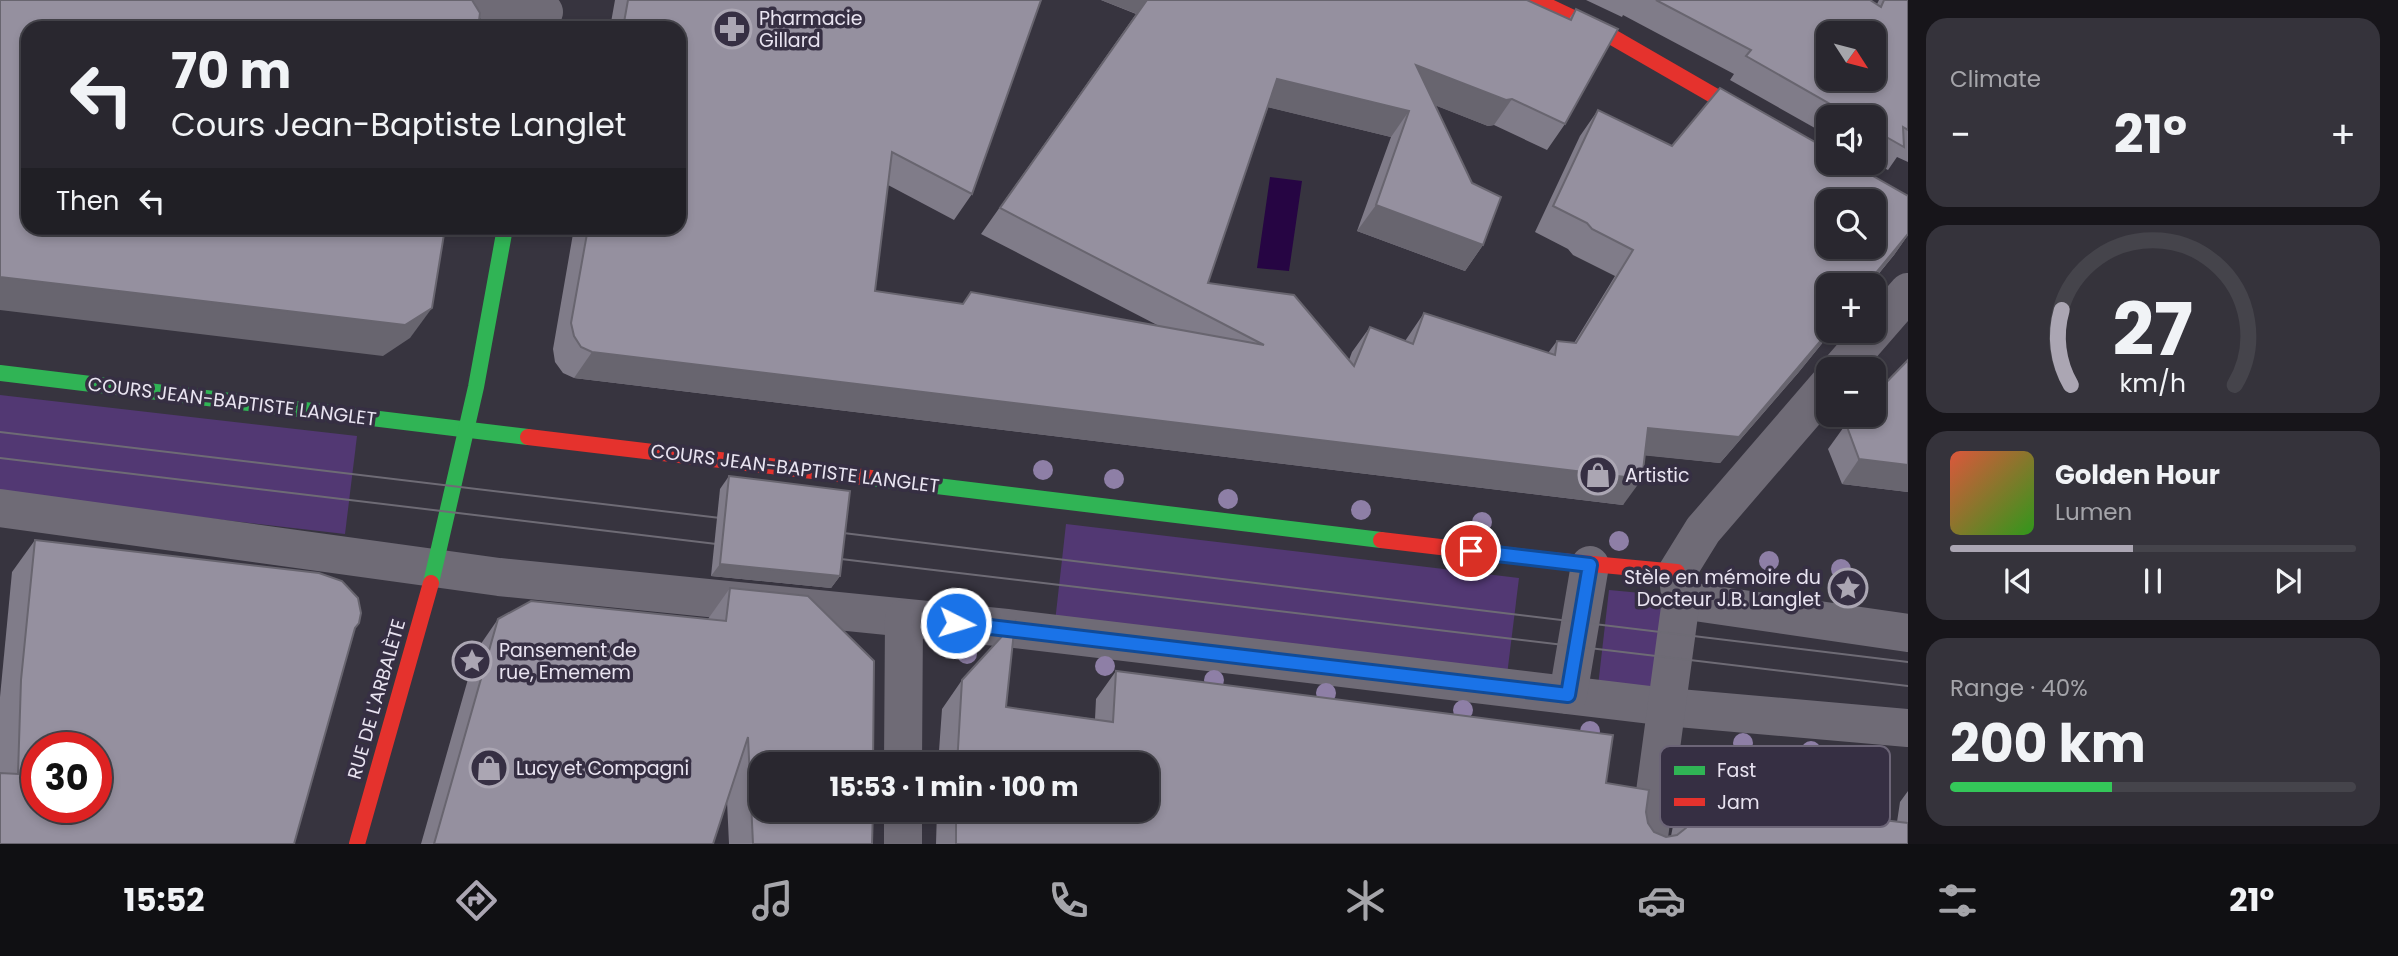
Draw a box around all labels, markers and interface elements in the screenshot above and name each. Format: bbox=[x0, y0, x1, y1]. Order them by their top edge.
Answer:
place label: Pharmacie Gillard bbox=[759, 5, 863, 54]
pharmacy icon: Pharmacie Gillard bbox=[711, 8, 753, 50]
north arrow bbox=[1816, 21, 1886, 91]
map controls bbox=[1816, 21, 1886, 427]
text: 70 m bbox=[171, 37, 291, 105]
icon: left bbox=[56, 49, 147, 140]
text: Climate bbox=[1950, 63, 2041, 95]
text: 21° bbox=[2114, 98, 2187, 171]
text: Cours Jean-Baptiste Langlet bbox=[171, 102, 626, 147]
button: sound bbox=[1816, 105, 1886, 175]
text: − bbox=[1950, 108, 1971, 161]
text: + bbox=[2330, 108, 2356, 161]
icon: left bbox=[133, 182, 171, 220]
text: Then bbox=[56, 183, 119, 219]
button: search bbox=[1816, 189, 1886, 259]
button: + bbox=[1816, 273, 1886, 343]
text: 27 bbox=[2113, 279, 2193, 380]
button: − bbox=[1816, 357, 1886, 427]
text: km/h bbox=[2120, 366, 2186, 401]
street label: COURS JEAN-BAPTISTE LANGLET bbox=[86, 370, 378, 433]
street label: COURS JEAN-BAPTISTE LANGLET bbox=[649, 437, 941, 500]
shop icon: Artistic bbox=[1577, 454, 1619, 496]
text: Golden Hour bbox=[2055, 457, 2220, 493]
place label: Artistic bbox=[1625, 462, 1690, 489]
text: Lumen bbox=[2055, 496, 2132, 528]
pin bbox=[1441, 521, 1501, 581]
icon: arrive bbox=[1452, 532, 1490, 570]
icon: previous bbox=[1999, 562, 2037, 600]
icon: pause bbox=[2134, 562, 2172, 600]
icon: next bbox=[2269, 562, 2307, 600]
place label: Stèle en mémoire du Docteur J.B. Langlet bbox=[1624, 564, 1821, 613]
place icon: Stèle en mémoire du Docteur J.B. Langlet bbox=[1827, 567, 1869, 609]
position arrow bbox=[919, 586, 993, 660]
street label: RUE DE L'ARBALÈTE bbox=[341, 616, 412, 782]
place label: Pansement de rue, Ememem bbox=[499, 637, 637, 686]
place icon: Pansement de rue, Ememem bbox=[451, 640, 493, 682]
text: Range · 40% bbox=[1950, 672, 2088, 704]
text: 200 km bbox=[1950, 707, 2146, 780]
speed limit sign: 30 bbox=[21, 732, 112, 823]
legend bbox=[1660, 746, 1890, 827]
shop icon: Lucy et Compagni bbox=[468, 747, 510, 789]
place label: Lucy et Compagni bbox=[516, 755, 689, 782]
text: Fast bbox=[1717, 757, 1756, 784]
text: 15:53 · 1 min · 100 m bbox=[829, 769, 1079, 805]
text: Jam bbox=[1717, 789, 1759, 816]
icon: directions bbox=[452, 876, 501, 925]
icon: music bbox=[748, 876, 797, 925]
icon: phone bbox=[1044, 876, 1093, 925]
icon: climate bbox=[1341, 876, 1390, 925]
icon: car bbox=[1637, 876, 1686, 925]
icon: filters bbox=[1933, 876, 1982, 925]
text: 15:52 bbox=[124, 877, 205, 922]
text: 21° bbox=[2229, 877, 2274, 922]

